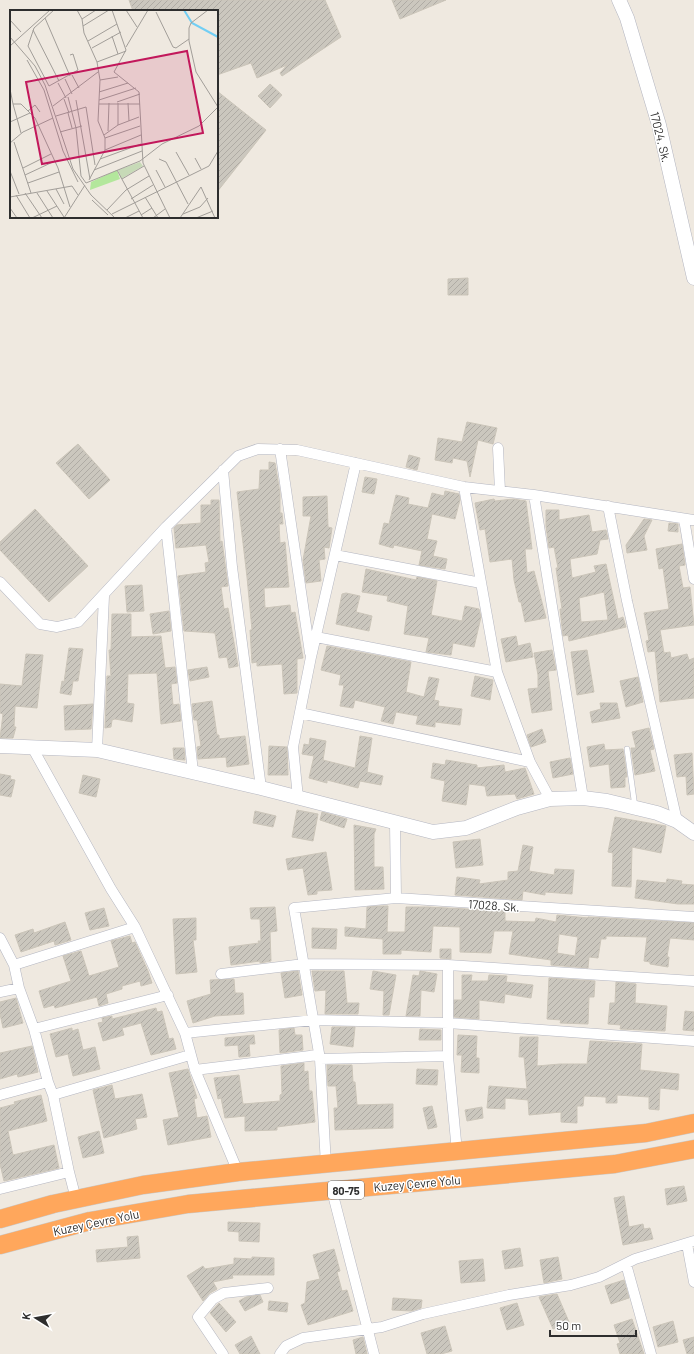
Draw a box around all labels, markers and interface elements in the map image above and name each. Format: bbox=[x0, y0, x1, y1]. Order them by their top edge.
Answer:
inset map bbox=[10, 10, 218, 218]
street label: 17024. Sk. bbox=[648, 110, 674, 164]
street label: 17028. Sk. bbox=[468, 896, 520, 914]
street label: Kuzey Çevre Yolu bbox=[373, 1172, 461, 1194]
road number: 80-75 bbox=[328, 1181, 364, 1199]
street label: Kuzey Çevre Yolu bbox=[52, 1206, 140, 1238]
north arrow bbox=[16, 1298, 56, 1338]
text: K bbox=[19, 1311, 33, 1321]
scale bar bbox=[550, 1312, 636, 1338]
text: 50 m bbox=[556, 1318, 581, 1332]

